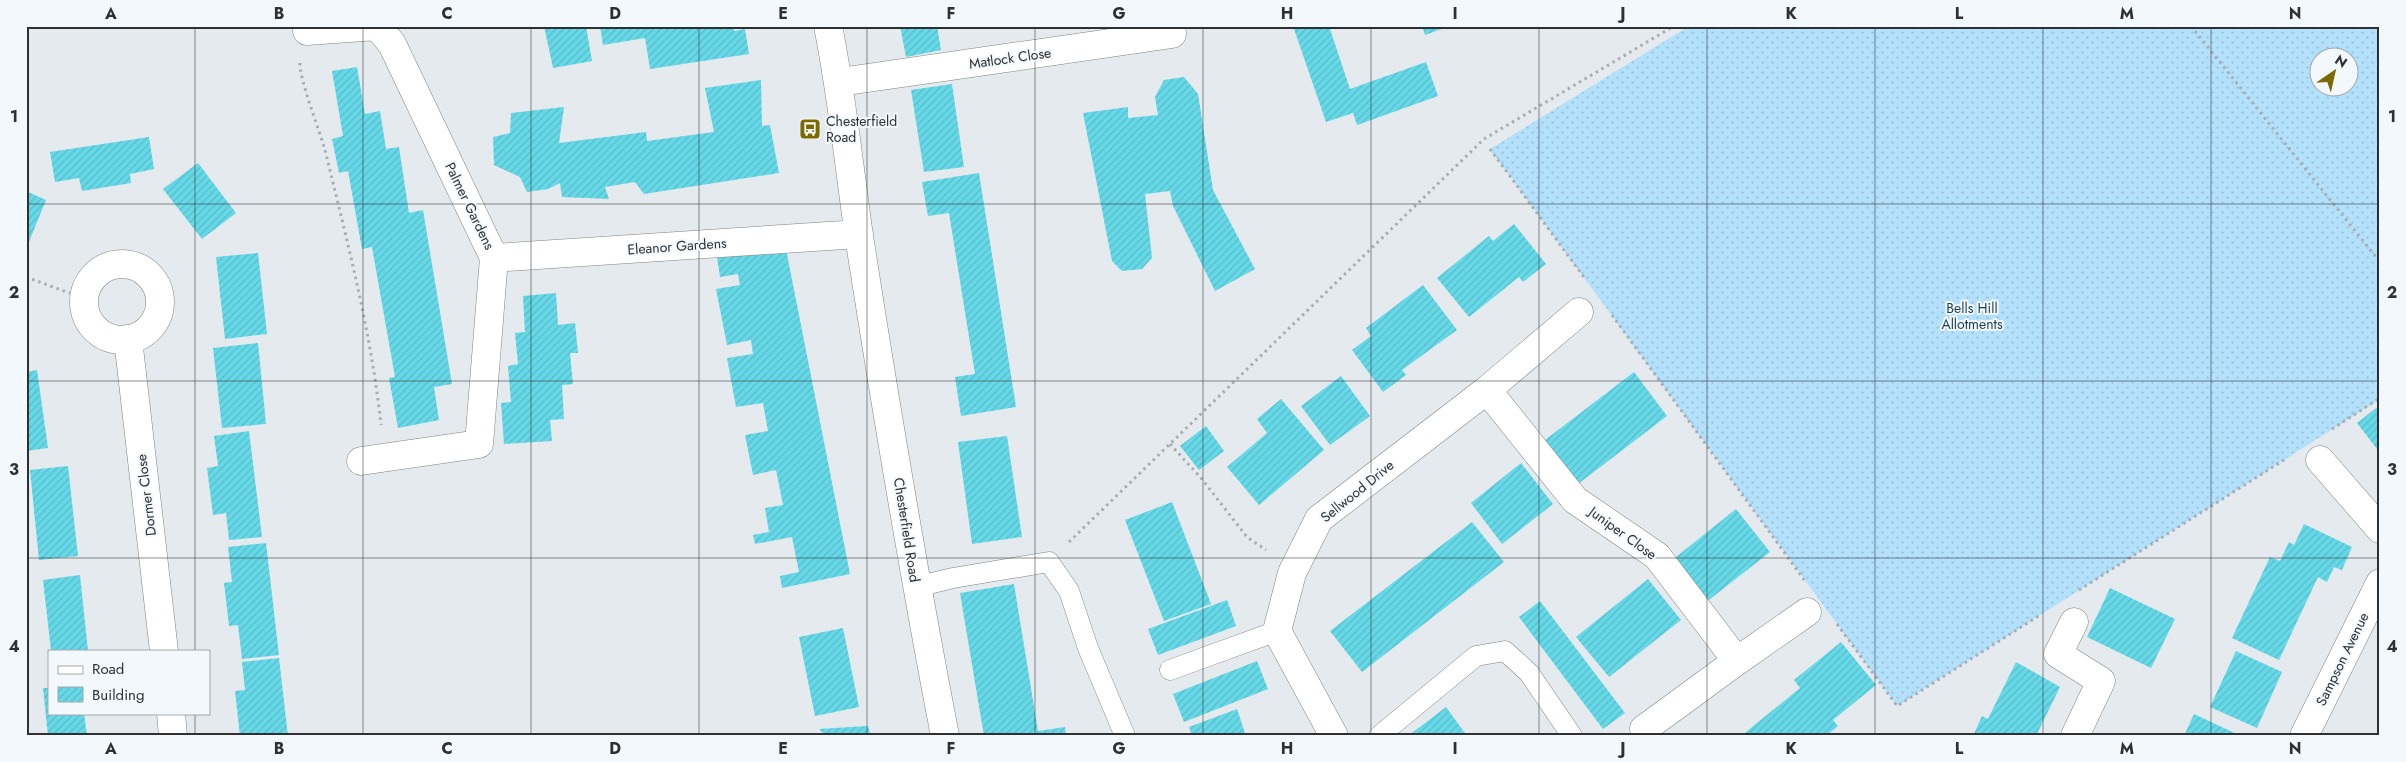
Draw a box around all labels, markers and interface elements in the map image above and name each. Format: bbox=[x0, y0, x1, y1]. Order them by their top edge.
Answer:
text: A bbox=[104, 2, 117, 25]
text: B bbox=[274, 2, 284, 25]
text: C bbox=[441, 2, 453, 25]
text: D bbox=[609, 2, 621, 25]
text: E bbox=[778, 2, 788, 25]
text: F bbox=[947, 2, 955, 25]
text: G bbox=[1112, 2, 1126, 25]
text: H bbox=[1281, 2, 1293, 25]
text: I bbox=[1452, 2, 1458, 25]
text: J bbox=[1617, 2, 1626, 25]
text: K bbox=[1785, 2, 1797, 25]
text: L bbox=[1955, 2, 1964, 25]
text: M bbox=[2120, 2, 2134, 25]
text: N bbox=[2289, 2, 2301, 25]
street label: Matlock Close bbox=[968, 42, 1052, 74]
north arrow bbox=[2308, 48, 2358, 98]
text: N bbox=[2331, 50, 2351, 73]
text: 1 bbox=[10, 105, 18, 128]
text: 1 bbox=[2388, 105, 2396, 128]
place label: Chesterfield Road bbox=[826, 111, 897, 147]
bus stop icon: Chesterfield Road bbox=[798, 117, 822, 141]
street label: Palmer Gardens bbox=[440, 159, 500, 253]
street label: Eleanor Gardens bbox=[627, 233, 728, 259]
text: 2 bbox=[9, 281, 19, 304]
text: 2 bbox=[2387, 281, 2397, 304]
park label: Bells Hill Allotments bbox=[1941, 298, 2003, 334]
street label: Dormer Close bbox=[131, 453, 161, 537]
street label: Sellwood Drive bbox=[1316, 455, 1398, 527]
text: 3 bbox=[9, 458, 19, 481]
text: 3 bbox=[2387, 458, 2397, 481]
street label: Chesterfield Road bbox=[889, 476, 925, 584]
street label: Juniper Close bbox=[1583, 500, 1661, 564]
street label: Sampson Avenue bbox=[2311, 609, 2373, 709]
text: 4 bbox=[8, 635, 20, 658]
text: 4 bbox=[2386, 635, 2398, 658]
legend bbox=[48, 650, 210, 714]
text: Road bbox=[92, 658, 124, 680]
text: Building bbox=[92, 684, 144, 706]
text: A bbox=[104, 737, 117, 760]
text: B bbox=[274, 737, 284, 760]
text: C bbox=[441, 737, 453, 760]
text: D bbox=[609, 737, 621, 760]
text: E bbox=[778, 737, 788, 760]
text: F bbox=[947, 737, 955, 760]
text: G bbox=[1112, 737, 1126, 760]
text: H bbox=[1281, 737, 1293, 760]
text: I bbox=[1452, 737, 1458, 760]
text: J bbox=[1617, 737, 1626, 760]
text: K bbox=[1785, 737, 1797, 760]
text: L bbox=[1955, 737, 1964, 760]
text: M bbox=[2120, 737, 2134, 760]
text: N bbox=[2289, 737, 2301, 760]

